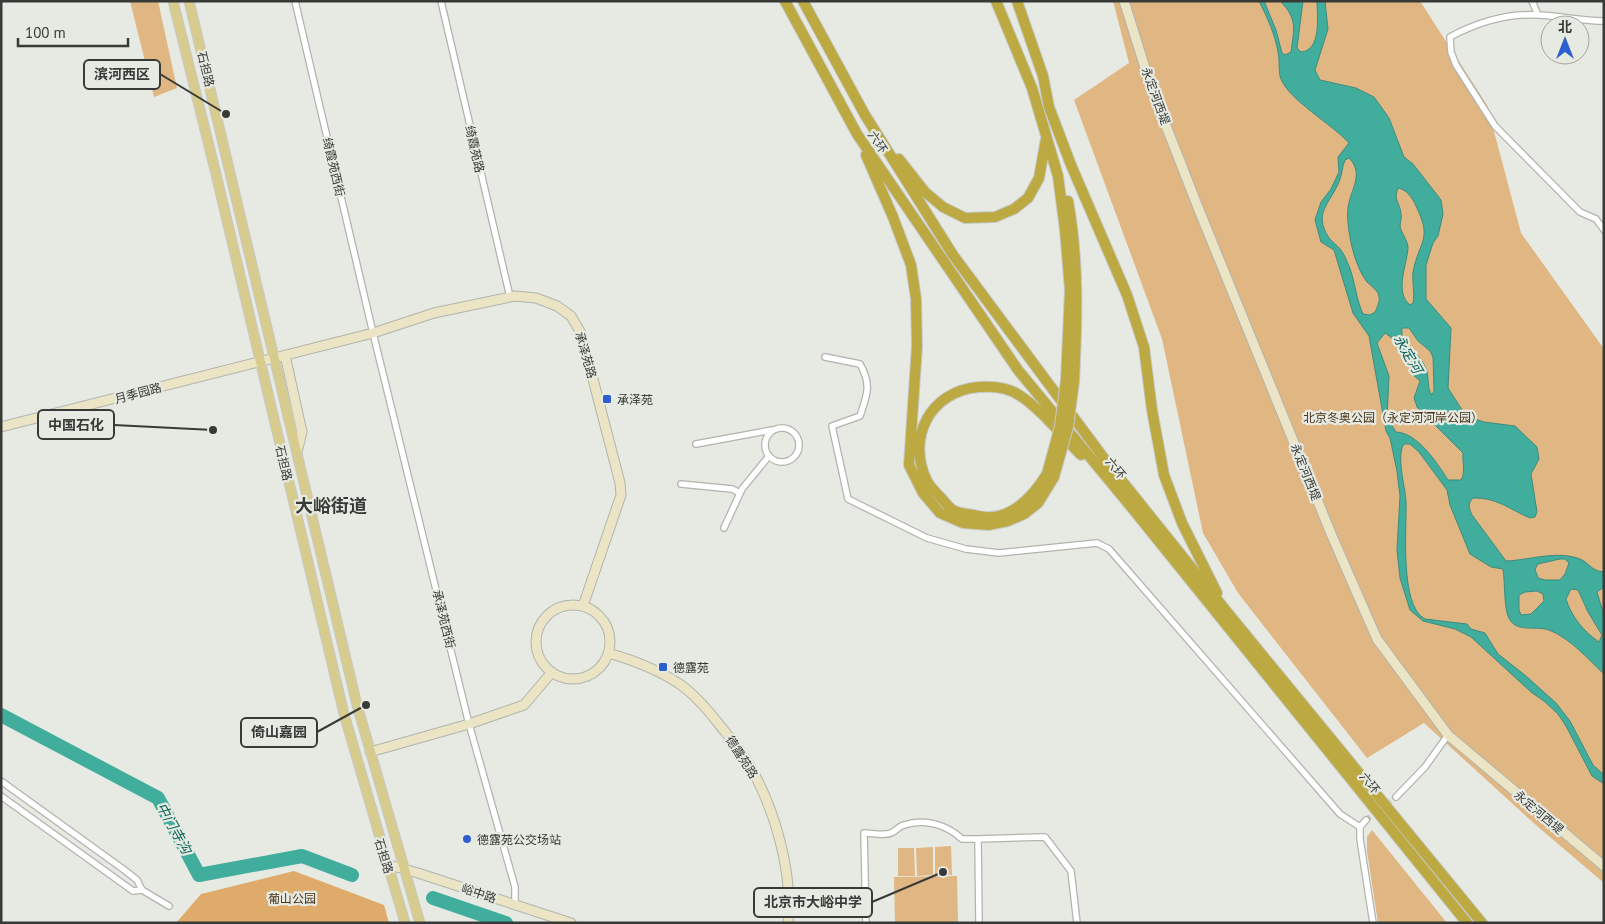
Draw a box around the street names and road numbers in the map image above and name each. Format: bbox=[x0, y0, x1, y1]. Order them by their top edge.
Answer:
street label: 石担路 bbox=[194, 50, 218, 88]
street label: 永定河西堤 bbox=[1139, 65, 1173, 127]
street label: 绮霞苑路 bbox=[462, 124, 488, 174]
street label: 六环 bbox=[865, 128, 891, 156]
street label: 绮霞苑西街 bbox=[320, 136, 348, 198]
street label: 承泽苑路 bbox=[572, 330, 600, 380]
street label: 月季园路 bbox=[113, 380, 163, 406]
street label: 永定河西堤 bbox=[1288, 441, 1324, 503]
street label: 石担路 bbox=[273, 444, 295, 482]
street label: 六环 bbox=[1103, 454, 1129, 482]
street label: 承泽苑西街 bbox=[429, 588, 459, 650]
street label: 德露苑路 bbox=[723, 733, 761, 781]
street label: 六环 bbox=[1357, 769, 1383, 797]
street label: 永定河西堤 bbox=[1511, 787, 1567, 837]
street label: 石担路 bbox=[372, 837, 396, 875]
street label: 峪中路 bbox=[460, 880, 498, 906]

